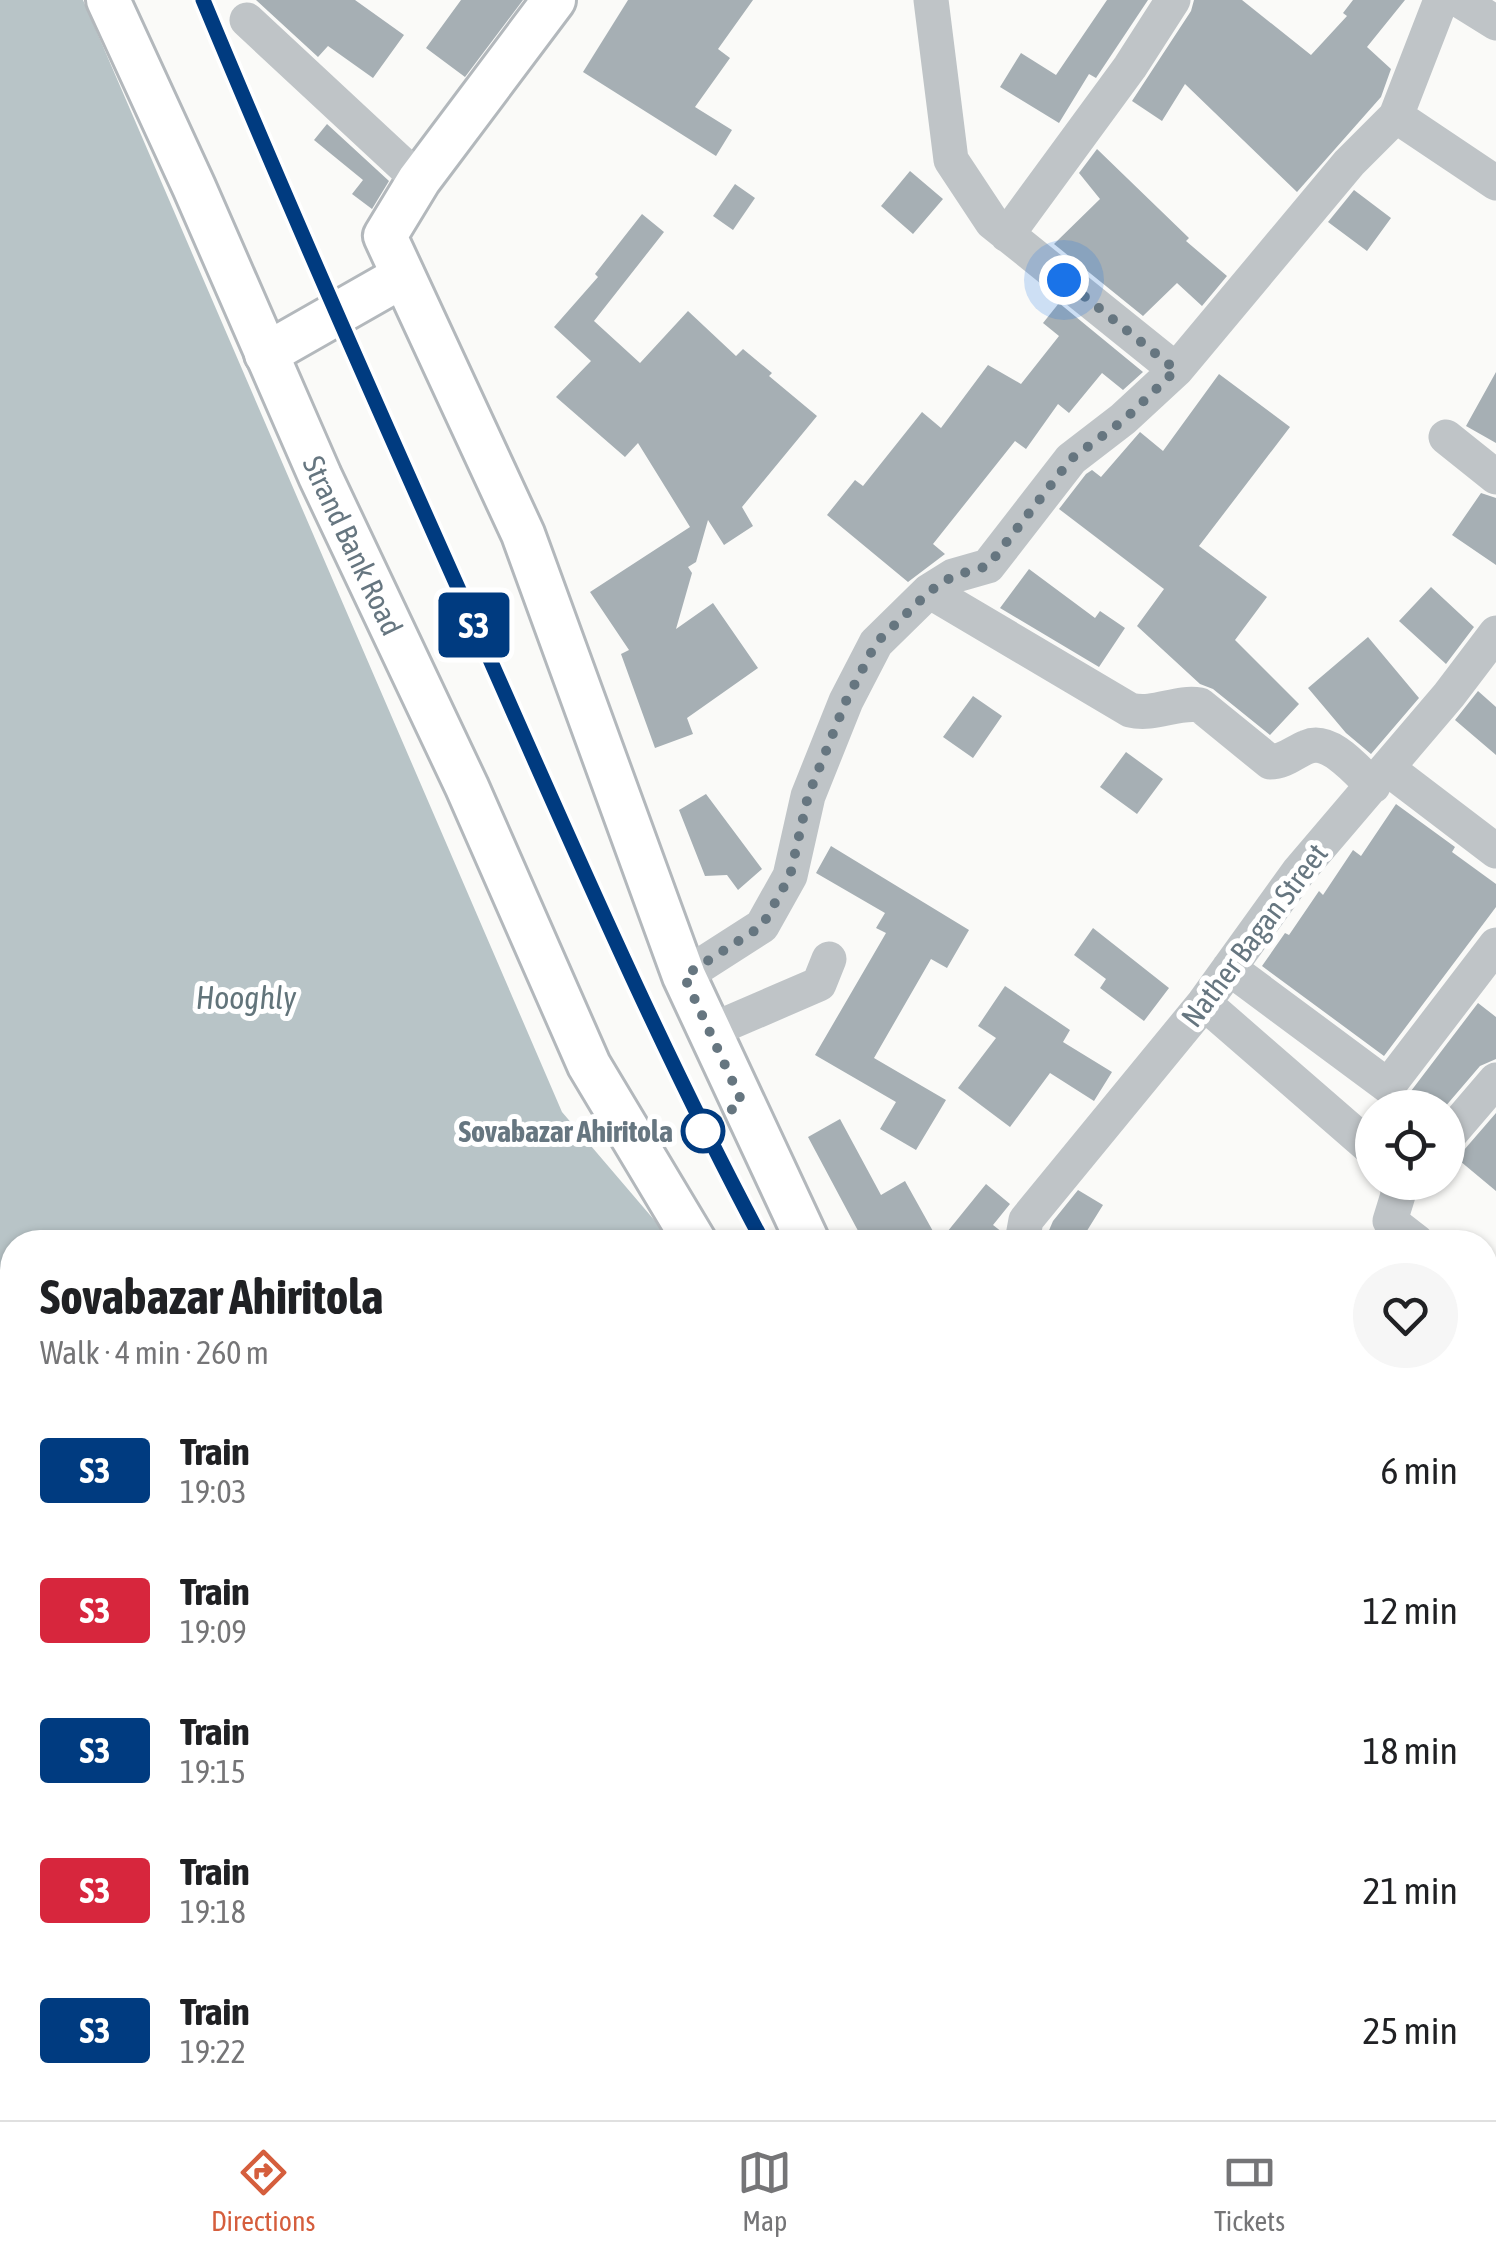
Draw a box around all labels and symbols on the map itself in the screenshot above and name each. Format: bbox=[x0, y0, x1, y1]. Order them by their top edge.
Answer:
your location bbox=[1039, 255, 1089, 305]
street label: Strand Bank Road bbox=[296, 451, 410, 640]
line badge: S3 bbox=[429, 592, 519, 658]
street label: Nather Bagan Street bbox=[1174, 837, 1334, 1033]
water label: Hooghly bbox=[196, 979, 297, 1016]
marker: Sovabazar Ahiritola bbox=[682, 1110, 724, 1152]
place label: Sovabazar Ahiritola bbox=[458, 1114, 673, 1148]

